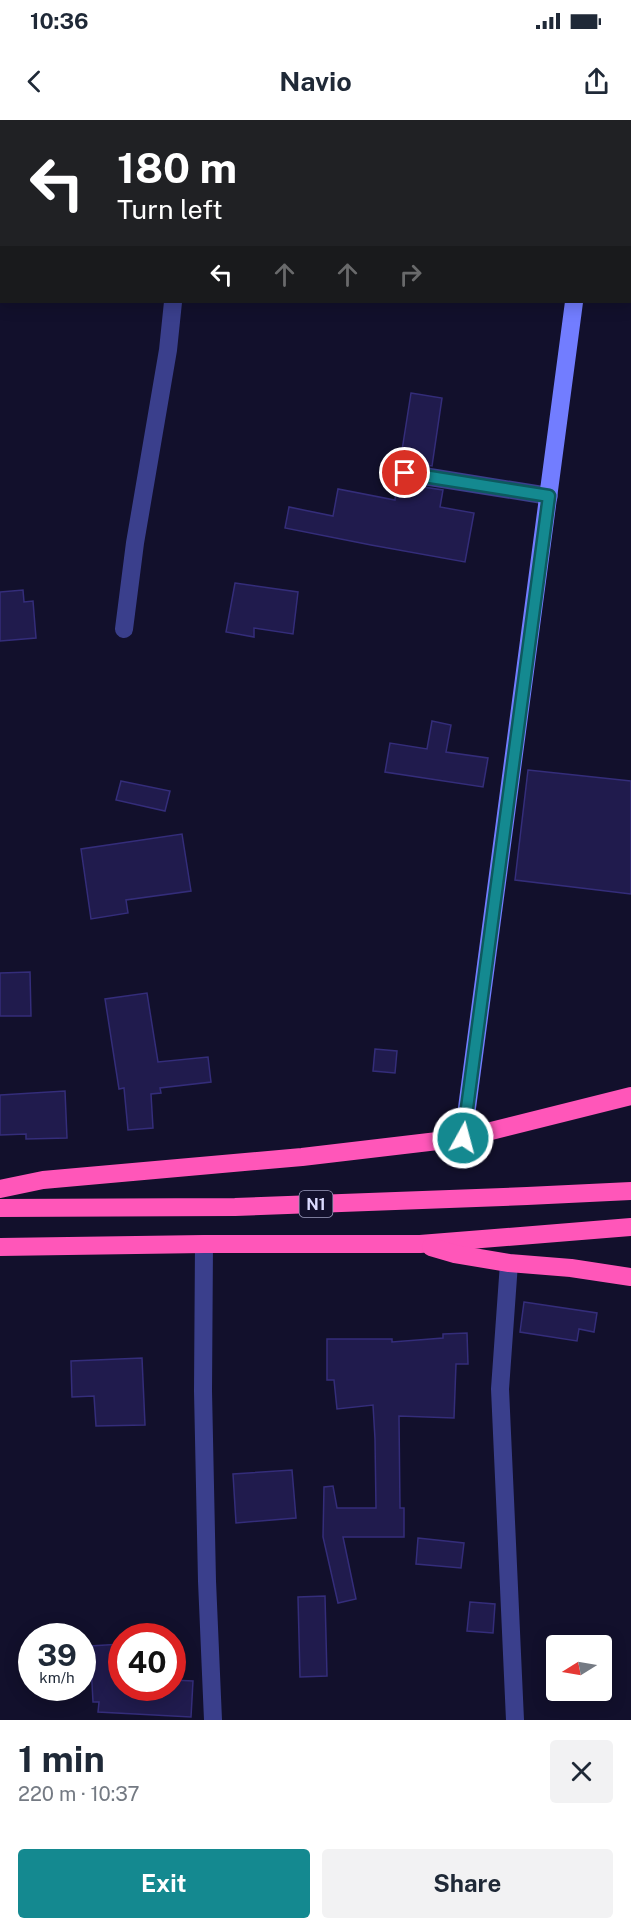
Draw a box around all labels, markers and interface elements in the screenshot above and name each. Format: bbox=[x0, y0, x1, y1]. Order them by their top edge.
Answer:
text: 10:36 bbox=[30, 8, 89, 34]
icon: back bbox=[18, 65, 51, 98]
text: Navio bbox=[279, 65, 352, 97]
icon: share bbox=[580, 65, 613, 98]
text: 180 m bbox=[117, 143, 237, 192]
icon: left bbox=[18, 144, 96, 222]
text: Turn left bbox=[117, 193, 223, 225]
icon: left bbox=[205, 258, 238, 291]
icon: ahead bbox=[268, 258, 301, 291]
icon: ahead bbox=[331, 258, 364, 291]
icon: right bbox=[394, 258, 427, 291]
pin bbox=[379, 447, 430, 498]
icon: arrive bbox=[388, 456, 421, 489]
position arrow bbox=[431, 1106, 495, 1170]
road number: N1 bbox=[300, 1191, 332, 1217]
speed limit sign: 40 bbox=[108, 1623, 186, 1701]
north arrow bbox=[546, 1635, 612, 1701]
map controls bbox=[546, 1635, 612, 1701]
text: 39 bbox=[37, 1637, 77, 1673]
text: km/h bbox=[39, 1669, 75, 1686]
text: 1 min bbox=[18, 1738, 105, 1780]
button: close bbox=[550, 1740, 613, 1803]
text: 220 m · 10:37 bbox=[18, 1782, 140, 1806]
button: Exit bbox=[18, 1849, 310, 1918]
button: Share bbox=[322, 1849, 613, 1918]

